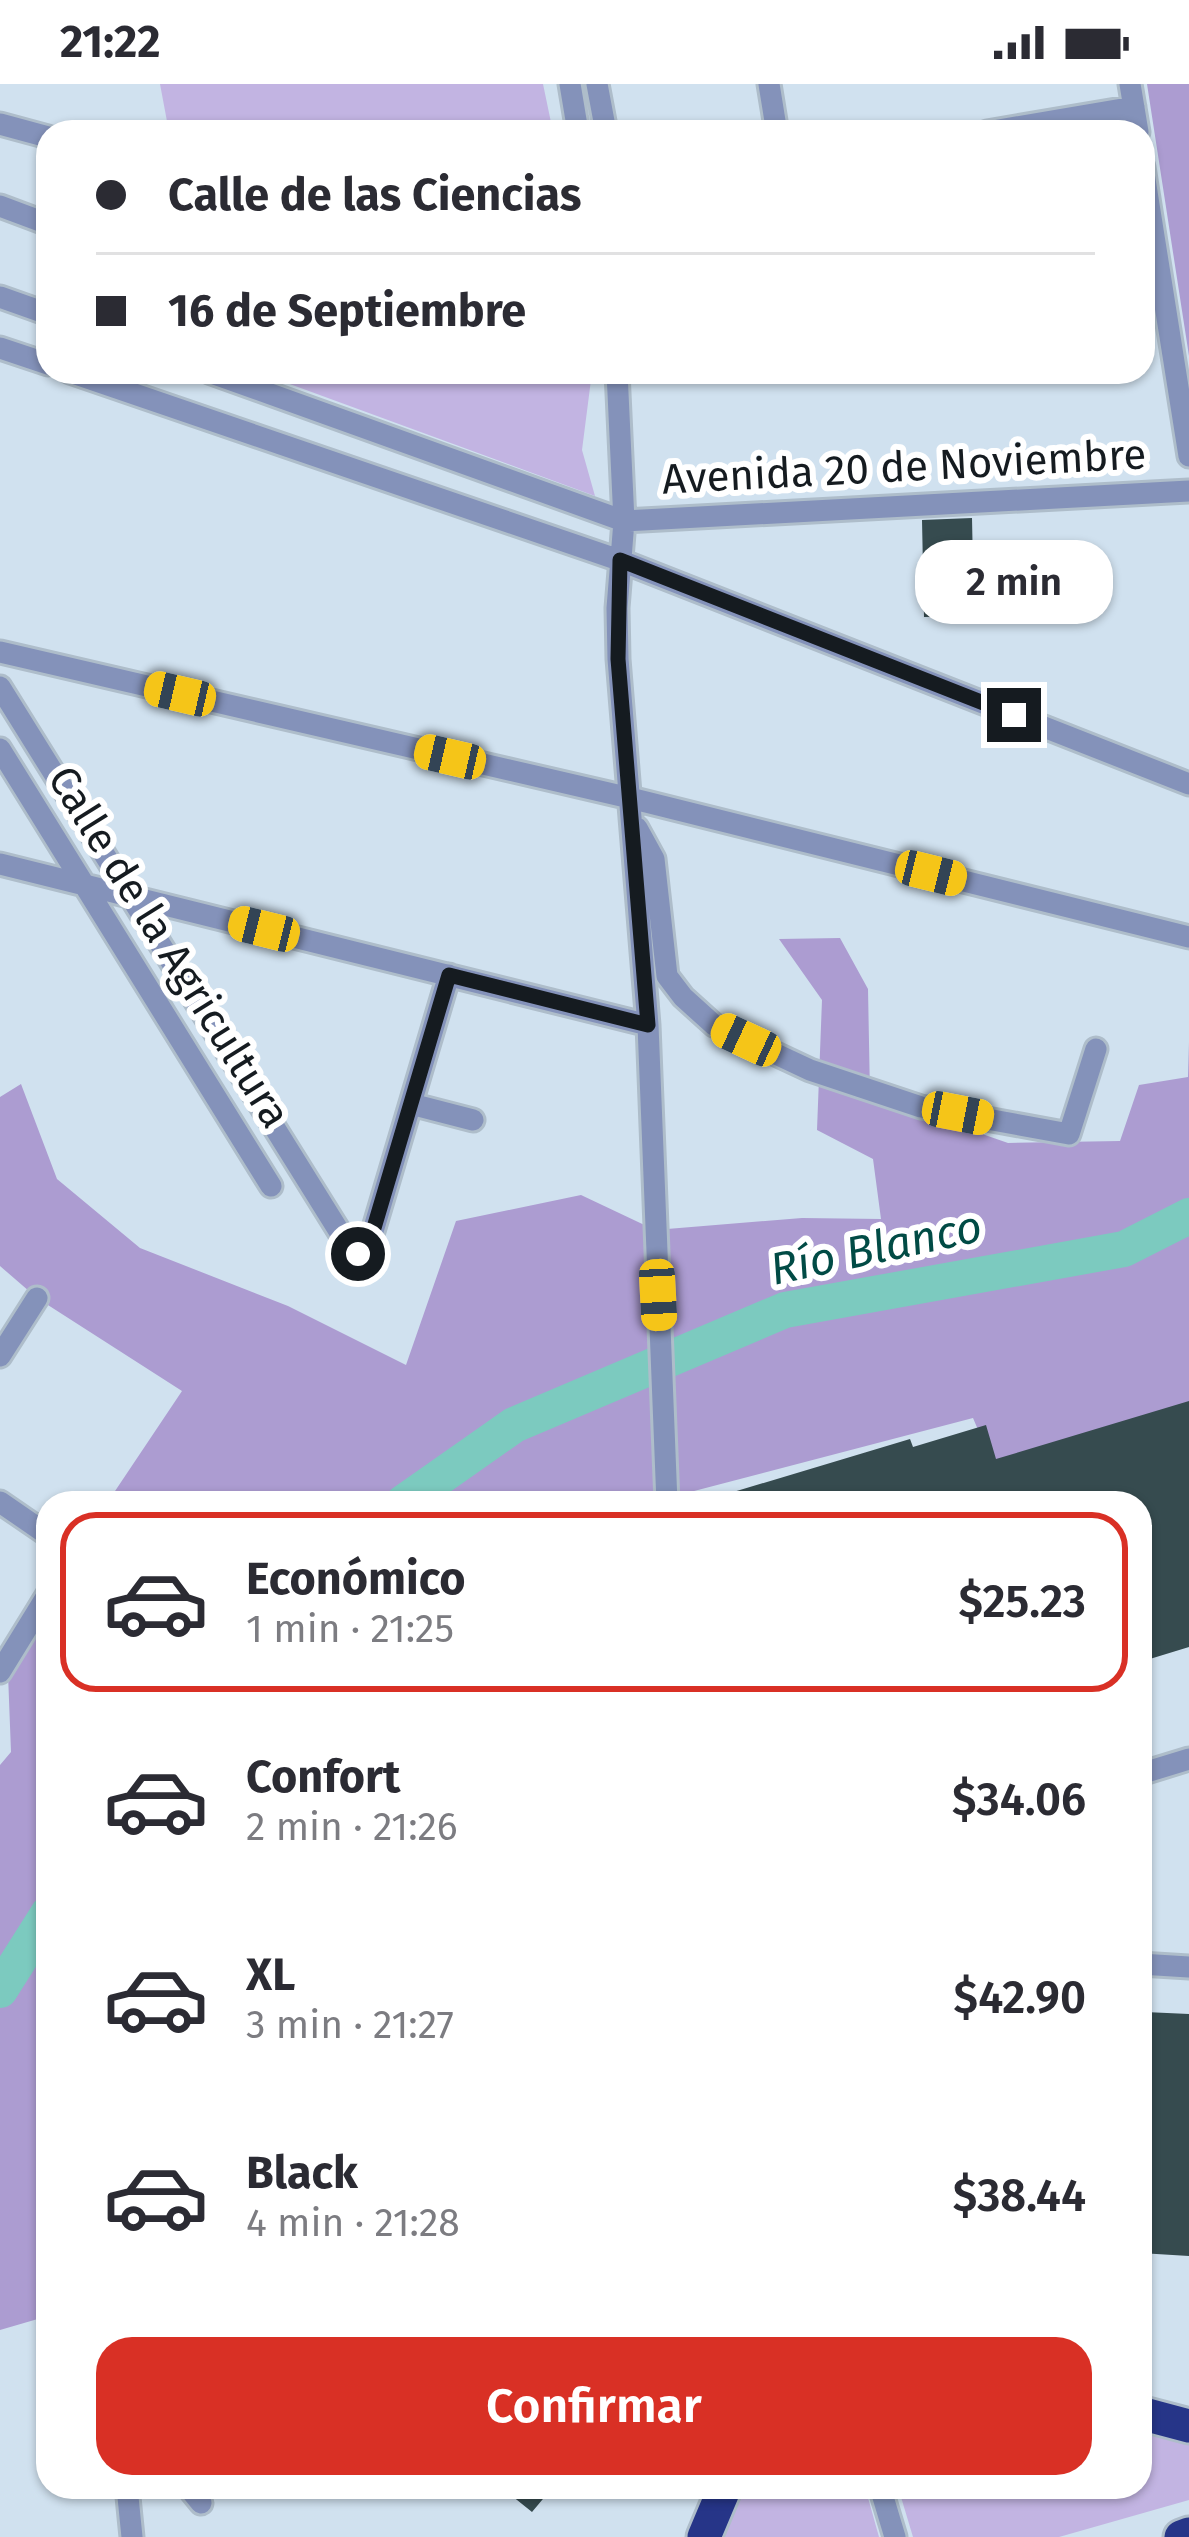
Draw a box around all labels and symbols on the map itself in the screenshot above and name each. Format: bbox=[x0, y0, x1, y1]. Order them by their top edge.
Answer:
street label: Avenida 20 de Noviembre bbox=[661, 429, 1147, 505]
callout: 2 min bbox=[915, 541, 1113, 625]
car bbox=[141, 668, 219, 720]
route end bbox=[987, 688, 1041, 742]
car bbox=[411, 731, 489, 783]
street label: Calle de la Agricultura bbox=[37, 757, 301, 1137]
car bbox=[892, 847, 970, 899]
car bbox=[225, 903, 303, 955]
car bbox=[706, 1008, 786, 1072]
car bbox=[919, 1088, 997, 1138]
water label: Río Blanco bbox=[765, 1199, 987, 1297]
route start bbox=[331, 1227, 385, 1281]
car bbox=[638, 1258, 678, 1332]

